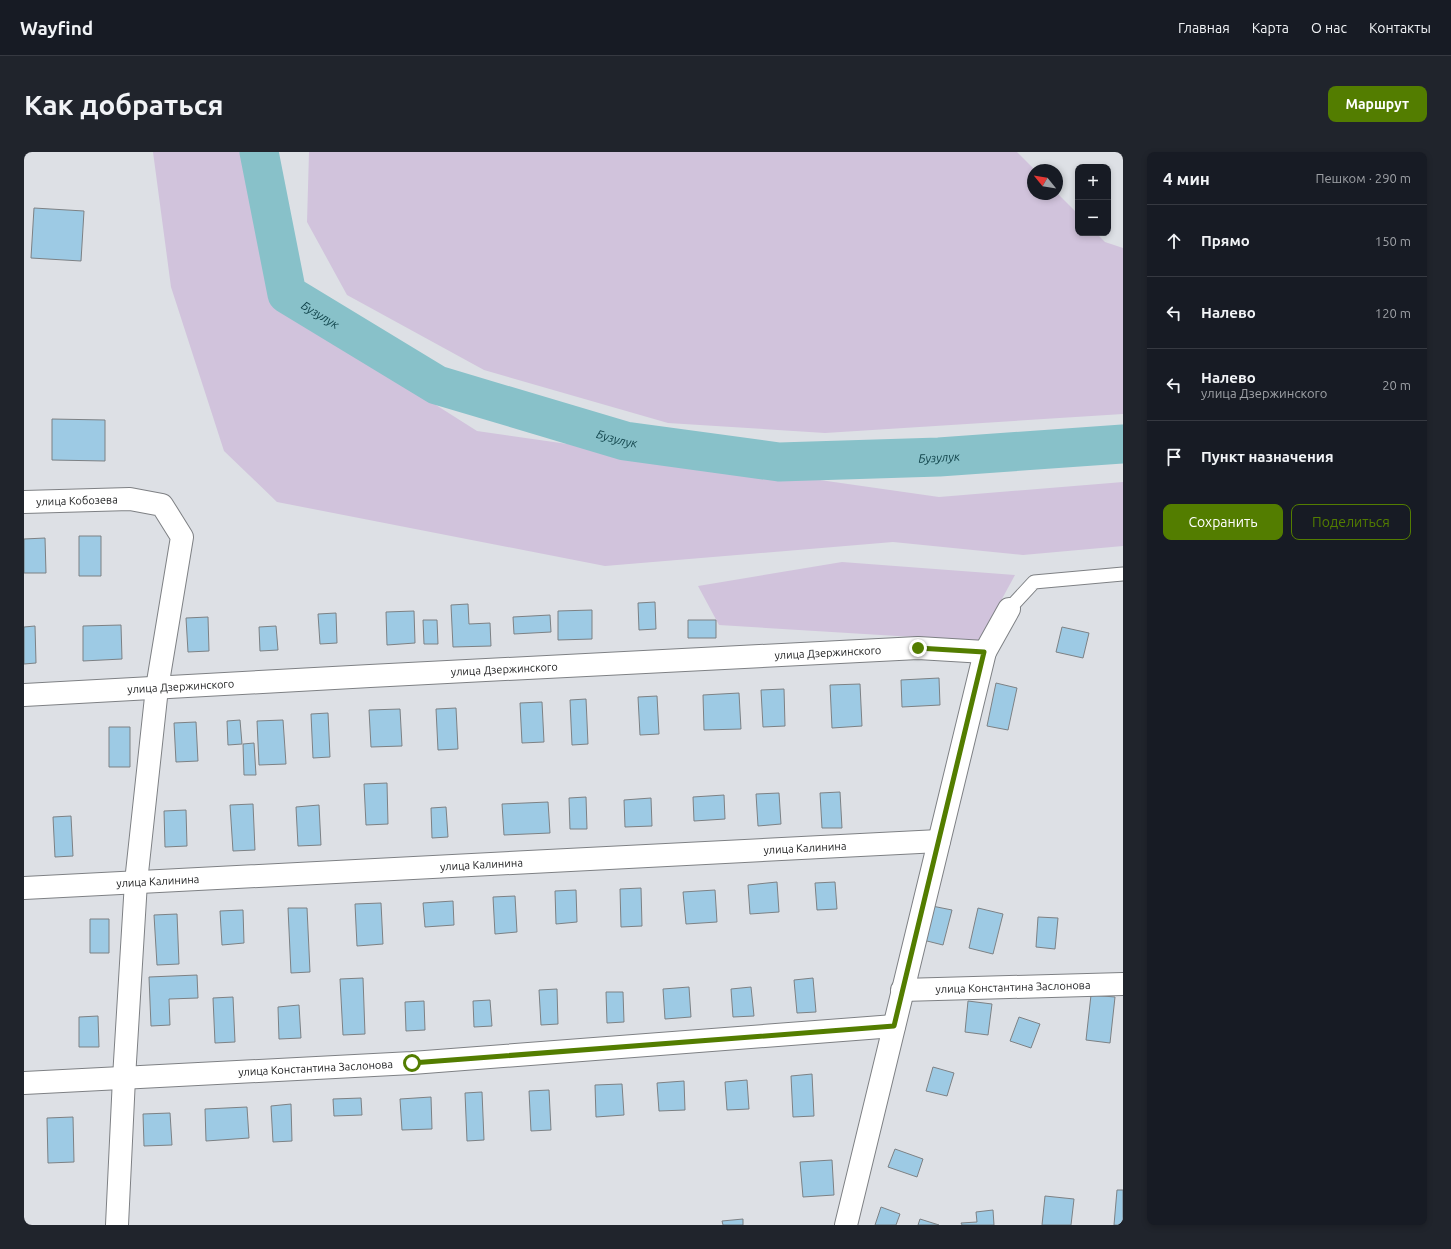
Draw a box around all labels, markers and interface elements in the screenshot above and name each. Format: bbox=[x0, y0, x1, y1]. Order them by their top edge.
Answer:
text: Wayfind bbox=[20, 17, 93, 39]
text: Главная bbox=[1178, 20, 1230, 36]
text: Карта bbox=[1252, 20, 1289, 36]
text: О нас bbox=[1311, 20, 1347, 36]
text: Контакты bbox=[1369, 20, 1431, 36]
button: Маршрут bbox=[1328, 86, 1427, 122]
text: Как добраться bbox=[24, 89, 223, 120]
north arrow bbox=[1027, 164, 1063, 200]
map controls bbox=[1075, 164, 1111, 236]
button: + bbox=[1075, 164, 1111, 200]
text: 4 мин bbox=[1163, 169, 1210, 188]
text: Пешком · 290 m bbox=[1315, 171, 1411, 185]
button: − bbox=[1075, 200, 1111, 236]
icon: ahead bbox=[1163, 230, 1185, 252]
text: Прямо bbox=[1201, 232, 1250, 249]
text: 150 m bbox=[1375, 234, 1411, 248]
water label: Бузулук bbox=[299, 298, 342, 331]
icon: left bbox=[1163, 302, 1185, 324]
text: Налево bbox=[1201, 304, 1256, 321]
text: 120 m bbox=[1375, 306, 1411, 320]
text: Налево bbox=[1201, 369, 1256, 386]
icon: left bbox=[1163, 374, 1185, 396]
text: 20 m bbox=[1382, 378, 1411, 392]
text: улица Дзержинского bbox=[1201, 386, 1327, 400]
water label: Бузулук bbox=[595, 426, 639, 449]
icon: arrive bbox=[1163, 446, 1185, 468]
text: Пункт назначения bbox=[1201, 448, 1334, 465]
water label: Бузулук bbox=[918, 449, 961, 464]
street label: улица Кобозева bbox=[36, 493, 118, 508]
button: Сохранить bbox=[1163, 504, 1283, 540]
button: Поделиться bbox=[1291, 504, 1411, 540]
route end bbox=[909, 639, 927, 657]
street label: улица Дзержинского bbox=[774, 644, 882, 661]
street label: улица Дзержинского bbox=[451, 660, 558, 678]
street label: улица Дзержинского bbox=[127, 677, 235, 695]
street label: улица Калинина bbox=[763, 840, 847, 856]
street label: улица Калинина bbox=[440, 856, 523, 873]
street label: улица Калинина bbox=[116, 873, 200, 889]
street label: улица Константина Заслонова bbox=[935, 979, 1091, 995]
route start bbox=[403, 1054, 421, 1072]
street label: улица Константина Заслонова bbox=[238, 1058, 393, 1078]

